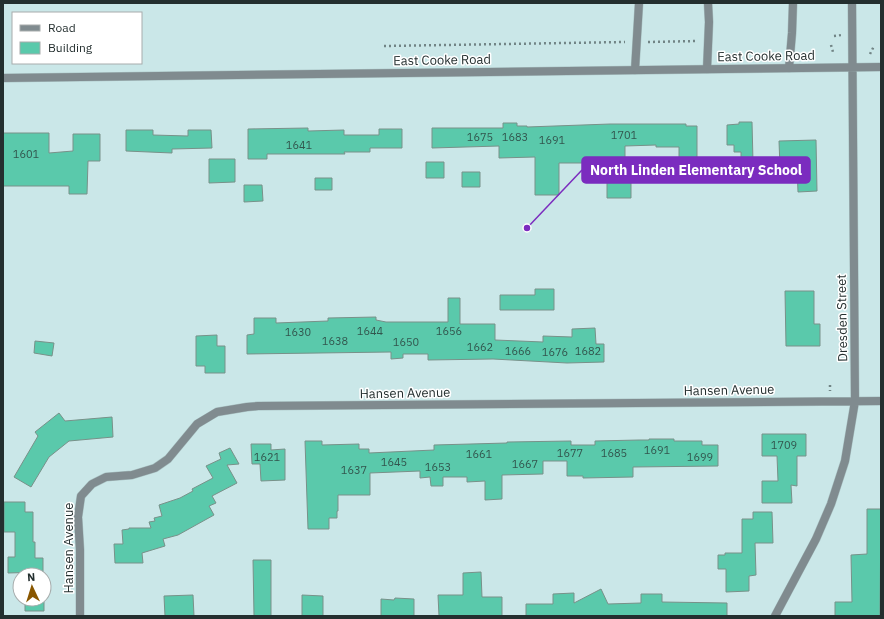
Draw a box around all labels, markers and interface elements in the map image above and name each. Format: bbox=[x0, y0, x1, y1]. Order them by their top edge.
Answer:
legend bbox=[12, 12, 142, 64]
text: Road bbox=[48, 20, 76, 35]
text: Building bbox=[48, 40, 93, 55]
street label: East Cooke Road bbox=[717, 47, 815, 65]
street label: East Cooke Road bbox=[393, 51, 491, 69]
house number: 1701 bbox=[611, 128, 638, 142]
house number: 1675 bbox=[467, 130, 493, 144]
house number: 1683 bbox=[502, 130, 528, 144]
house number: 1691 bbox=[539, 133, 566, 147]
house number: 1641 bbox=[286, 138, 313, 152]
house number: 1601 bbox=[13, 147, 40, 161]
callout: North Linden Elementary School bbox=[582, 157, 810, 183]
text: North Linden Elementary School bbox=[590, 161, 802, 179]
street label: Dresden Street bbox=[833, 274, 851, 362]
house number: 1644 bbox=[357, 324, 384, 338]
house number: 1656 bbox=[436, 324, 462, 338]
house number: 1630 bbox=[285, 325, 311, 339]
house number: 1638 bbox=[322, 334, 348, 348]
house number: 1650 bbox=[393, 335, 419, 349]
house number: 1662 bbox=[467, 340, 493, 354]
house number: 1666 bbox=[505, 344, 531, 358]
house number: 1682 bbox=[575, 344, 601, 358]
house number: 1676 bbox=[542, 345, 568, 359]
street label: Hansen Avenue bbox=[683, 381, 775, 399]
street label: Hansen Avenue bbox=[359, 384, 451, 402]
house number: 1709 bbox=[771, 438, 797, 452]
house number: 1691 bbox=[644, 443, 671, 457]
house number: 1677 bbox=[557, 446, 583, 460]
house number: 1685 bbox=[601, 446, 627, 460]
house number: 1661 bbox=[466, 447, 493, 461]
house number: 1621 bbox=[254, 450, 281, 464]
house number: 1699 bbox=[687, 450, 713, 464]
house number: 1645 bbox=[381, 455, 407, 469]
house number: 1667 bbox=[512, 457, 538, 471]
house number: 1653 bbox=[425, 460, 451, 474]
house number: 1637 bbox=[341, 463, 367, 477]
street label: Hansen Avenue bbox=[60, 503, 77, 593]
north arrow bbox=[12, 567, 52, 607]
text: N bbox=[27, 570, 36, 584]

